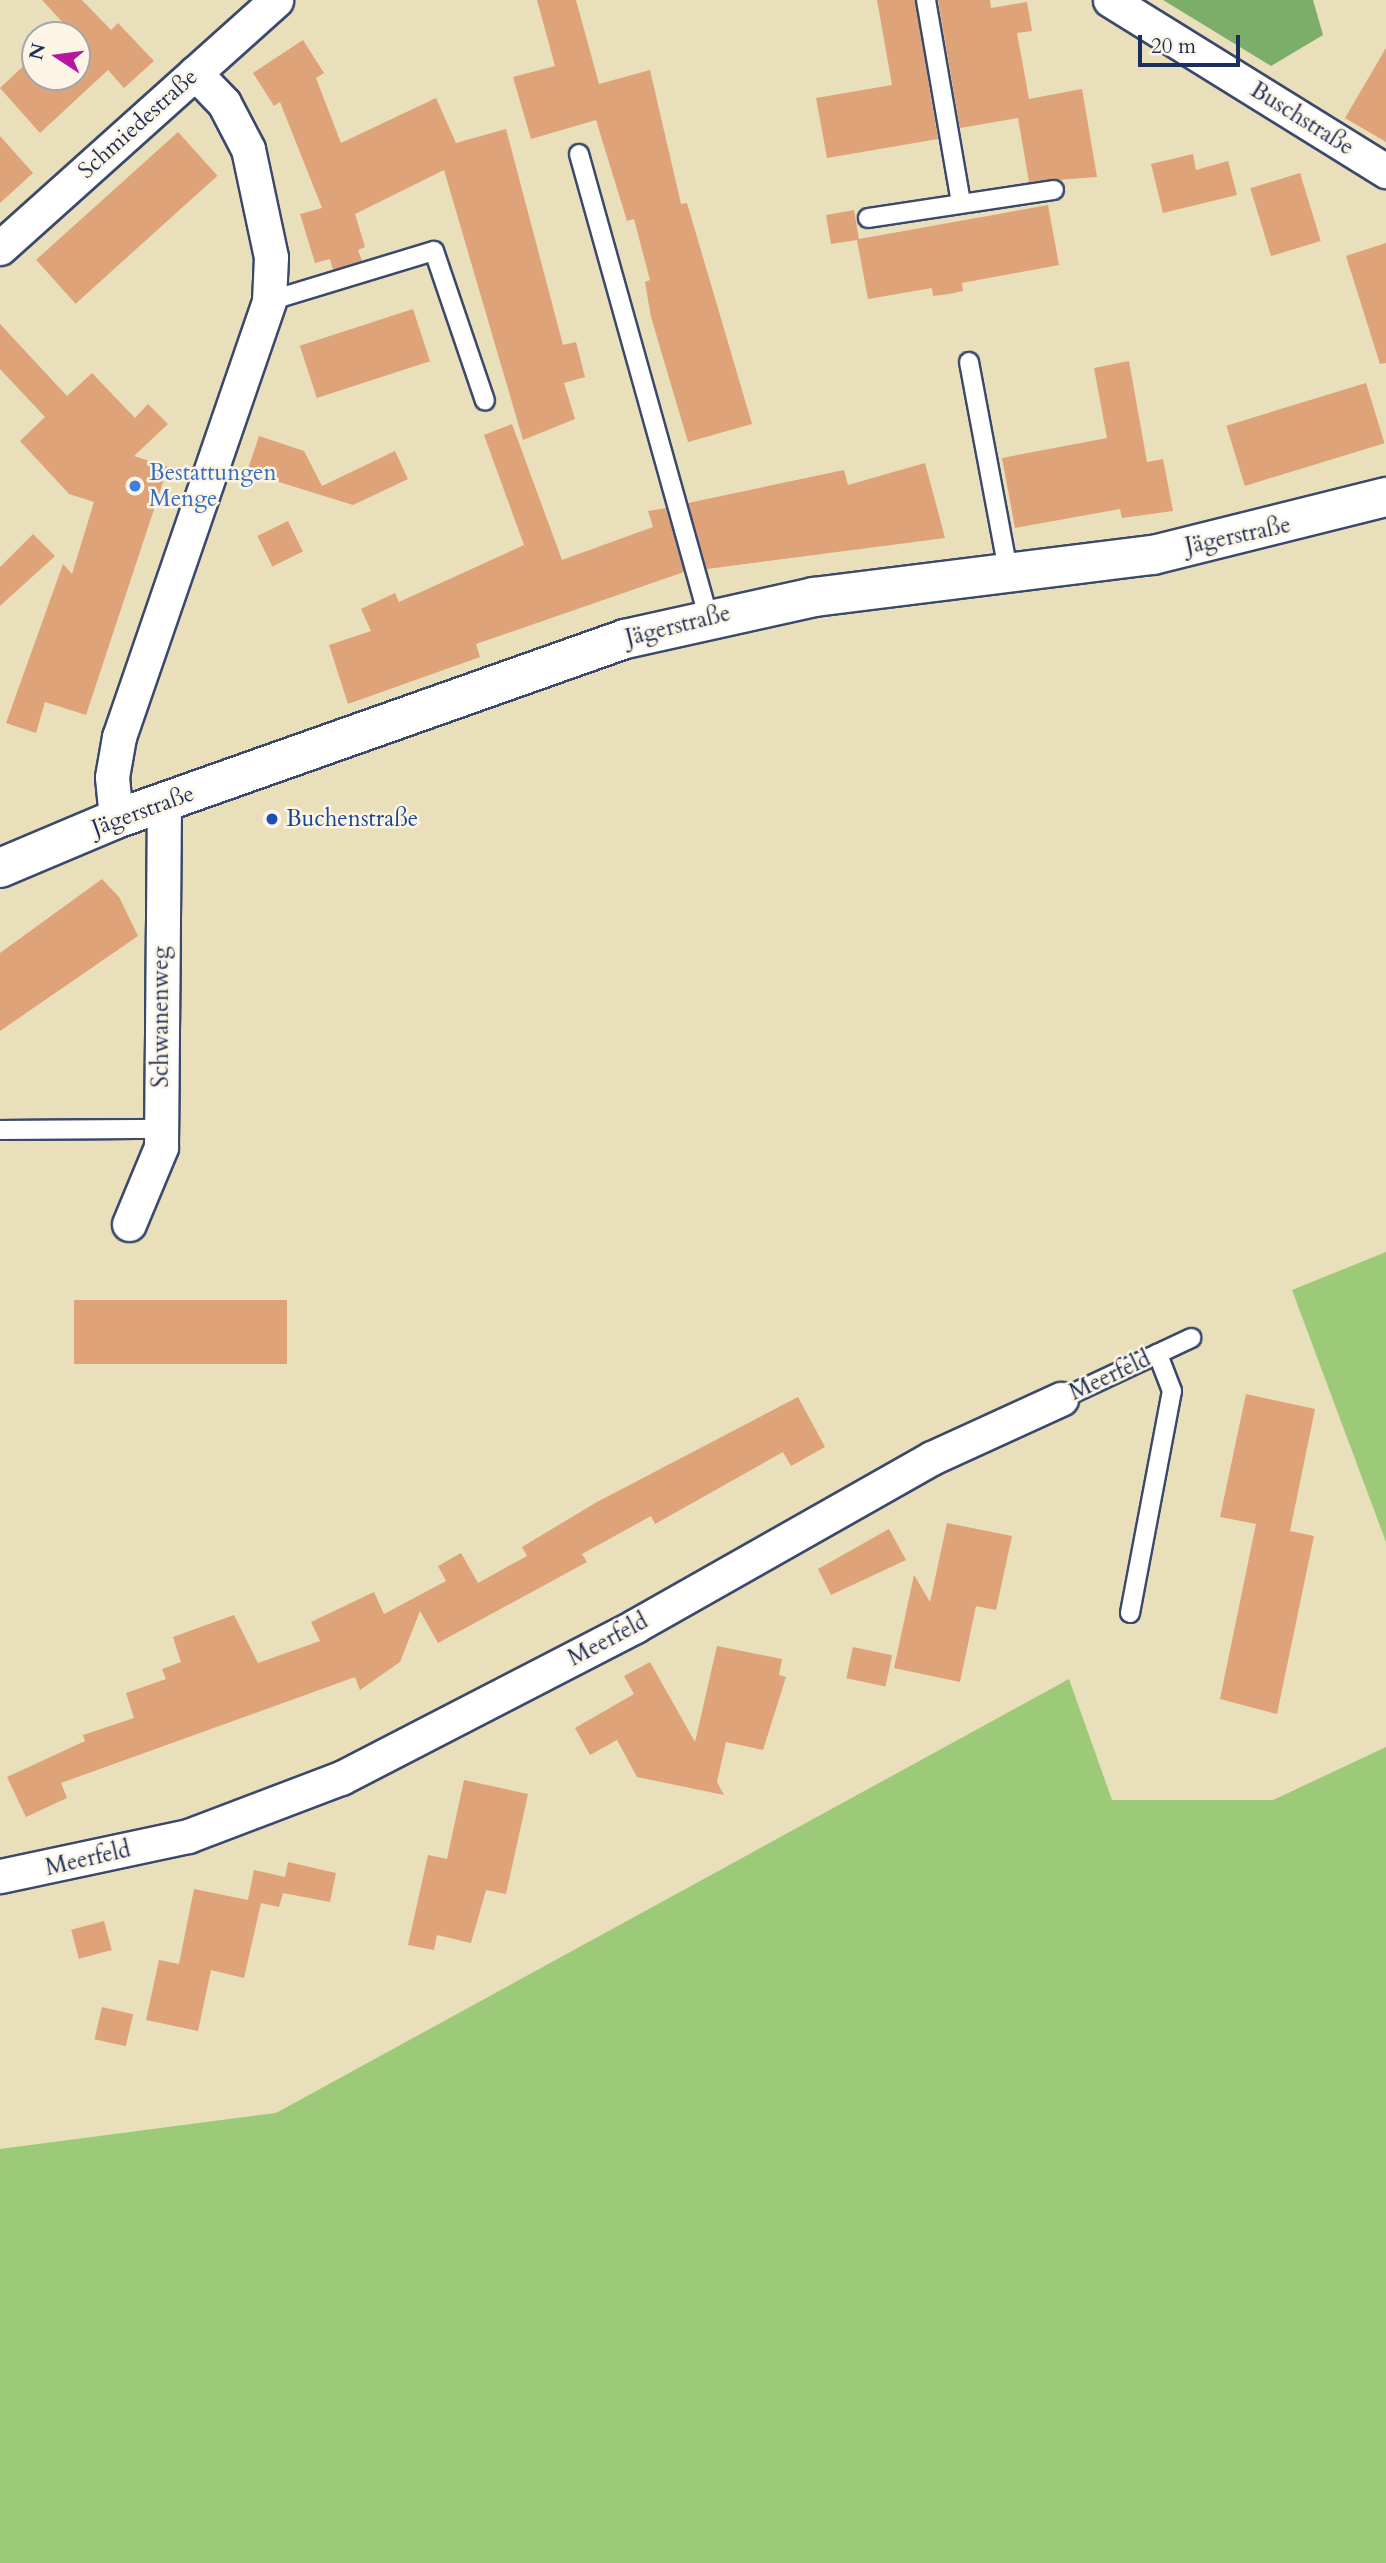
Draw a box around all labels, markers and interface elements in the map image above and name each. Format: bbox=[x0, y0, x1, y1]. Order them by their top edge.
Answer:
north arrow bbox=[21, 21, 91, 91]
scale bar bbox=[1141, 21, 1242, 65]
text: 20 m bbox=[1151, 32, 1196, 61]
text: N bbox=[23, 41, 52, 63]
street label: Schmiedestraße bbox=[73, 63, 203, 185]
street label: Buschstraße bbox=[1245, 76, 1359, 162]
place label: Bestattungen Menge bbox=[149, 459, 277, 513]
marker: Bestattungen Menge bbox=[127, 478, 143, 494]
street label: Jägerstraße bbox=[1183, 511, 1293, 561]
street label: Jägerstraße bbox=[623, 600, 733, 652]
street label: Jägerstraße bbox=[88, 780, 198, 842]
place label: Buchenstraße bbox=[286, 805, 418, 833]
marker: Buchenstraße bbox=[264, 811, 280, 827]
street label: Schwanenweg bbox=[147, 946, 175, 1088]
street label: Meerfeld bbox=[1065, 1345, 1155, 1407]
street label: Meerfeld bbox=[563, 1608, 653, 1672]
street label: Meerfeld bbox=[43, 1836, 133, 1882]

